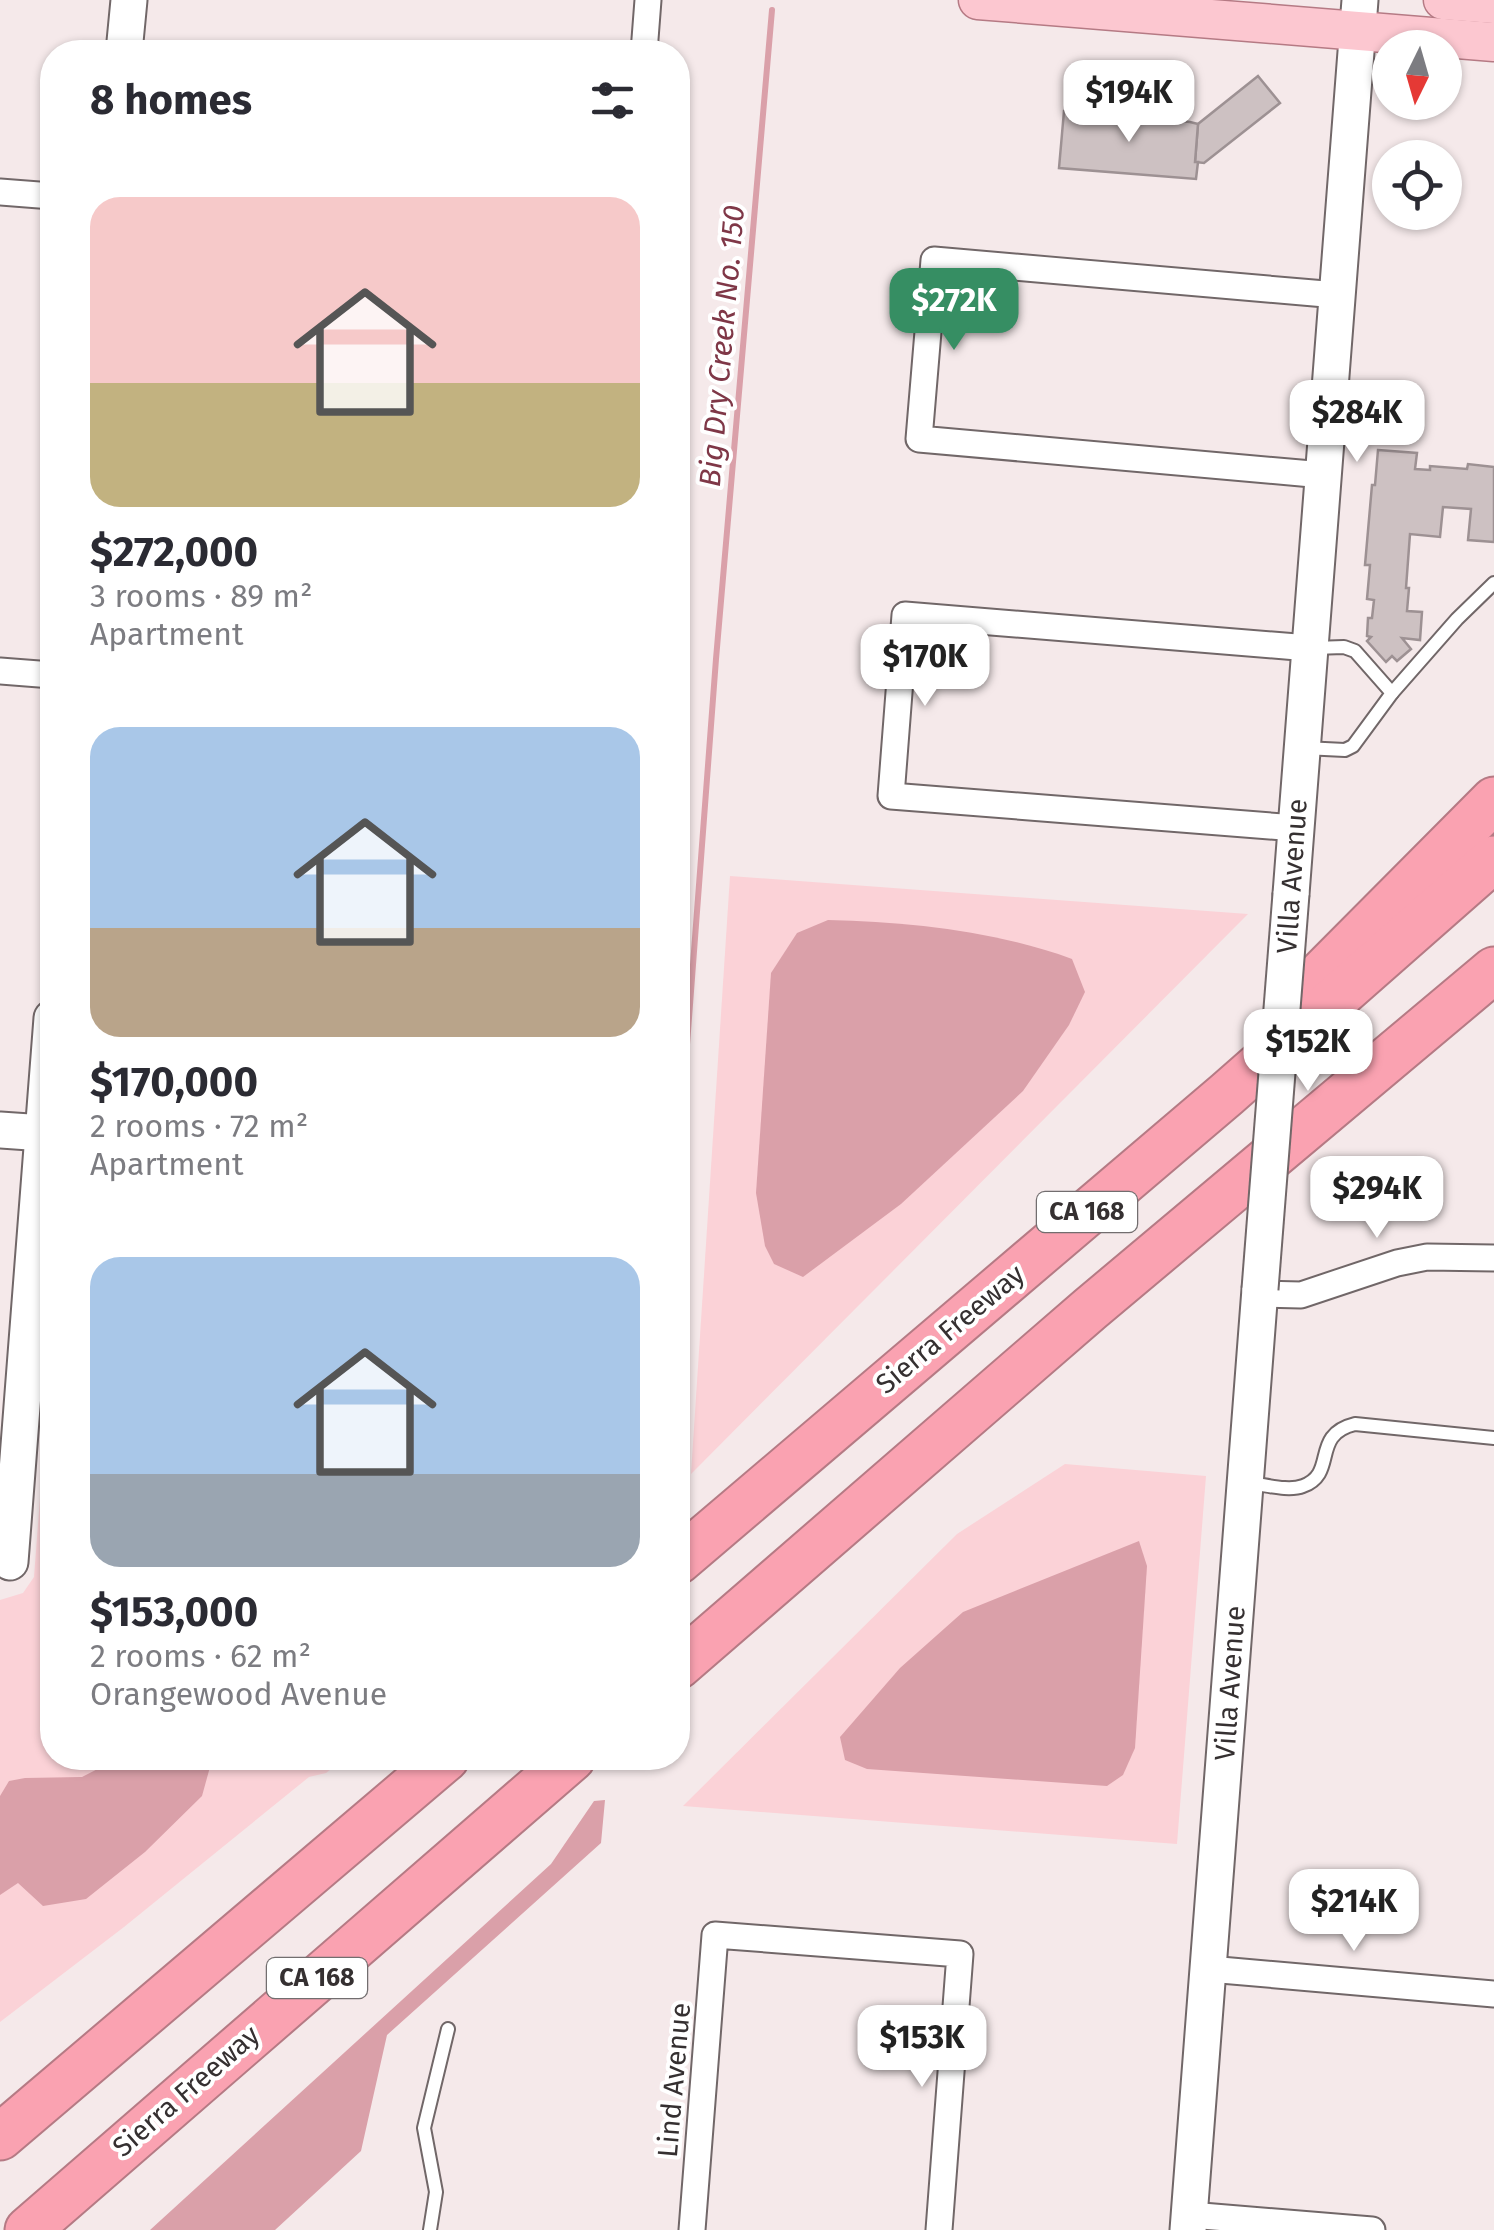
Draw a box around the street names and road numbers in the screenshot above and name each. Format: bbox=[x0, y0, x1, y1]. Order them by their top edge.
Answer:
street label: Villa Avenue bbox=[1270, 797, 1314, 955]
road number: CA 168 bbox=[1037, 1192, 1137, 1232]
street label: Sierra Freeway bbox=[869, 1257, 1031, 1401]
street label: Villa Avenue bbox=[1208, 1604, 1252, 1762]
road number: CA 168 bbox=[267, 1958, 367, 1998]
street label: Lind Avenue bbox=[651, 2001, 697, 2159]
street label: Sierra Freeway bbox=[106, 2018, 266, 2164]

